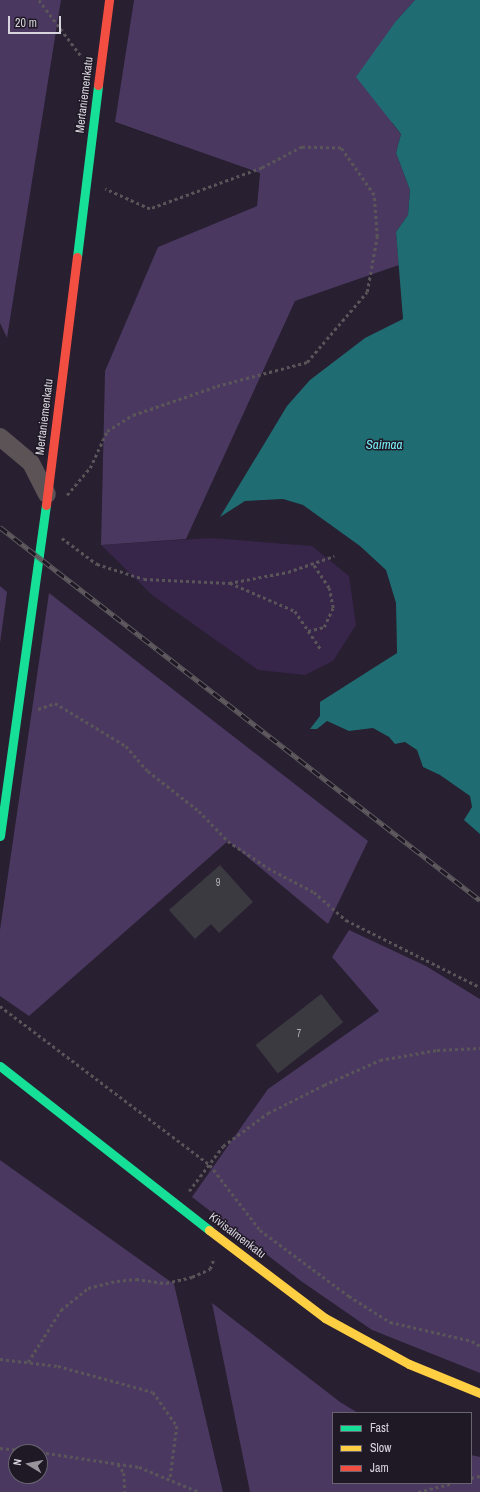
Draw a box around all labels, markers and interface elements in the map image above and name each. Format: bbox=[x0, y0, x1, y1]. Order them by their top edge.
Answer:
scale bar bbox=[10, 8, 63, 34]
text: 20 m bbox=[15, 15, 37, 31]
street label: Mertaniemenkatu bbox=[73, 56, 97, 134]
street label: Mertaniemenkatu bbox=[33, 378, 57, 456]
water label: Saimaa bbox=[366, 437, 402, 453]
house number: 9 bbox=[216, 877, 220, 889]
house number: 7 bbox=[297, 1028, 301, 1040]
street label: Kivisalmenkatu bbox=[206, 1210, 268, 1262]
legend bbox=[332, 1412, 472, 1484]
text: Fast bbox=[370, 1420, 389, 1436]
text: Slow bbox=[370, 1440, 391, 1456]
north arrow bbox=[8, 1444, 48, 1484]
text: N bbox=[10, 1458, 25, 1467]
text: Jam bbox=[370, 1460, 389, 1476]

